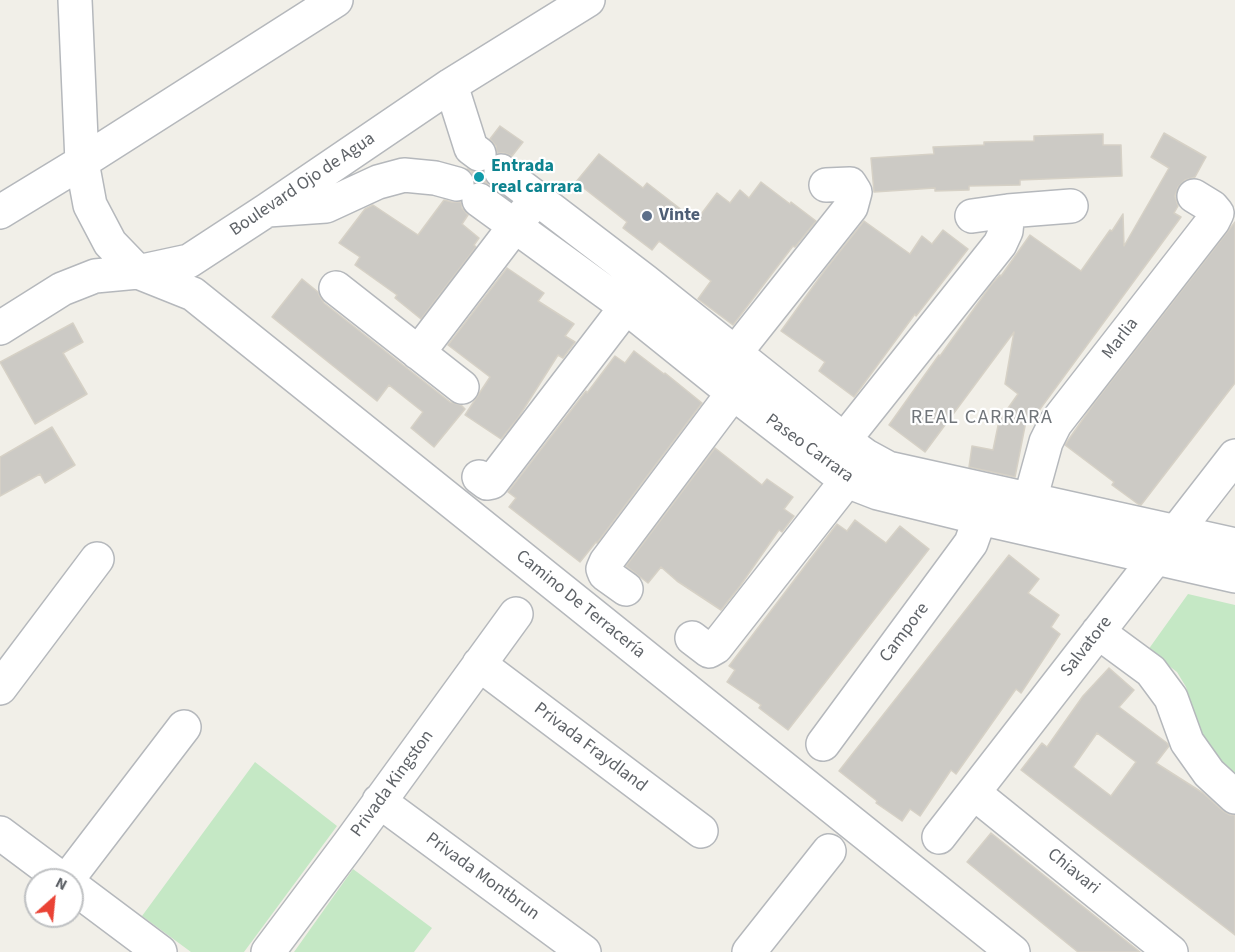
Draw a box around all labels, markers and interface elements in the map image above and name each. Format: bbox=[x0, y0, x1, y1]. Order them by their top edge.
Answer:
street label: Boulevard Ojo de Agua bbox=[226, 128, 380, 242]
place label: Entrada real carrara bbox=[491, 156, 583, 198]
marker: Entrada real carrara bbox=[472, 170, 486, 184]
place label: Vinte bbox=[659, 205, 700, 227]
marker: Vinte bbox=[640, 209, 654, 223]
street label: Marlia bbox=[1098, 314, 1144, 364]
district label: REAL CARRARA bbox=[911, 407, 1053, 431]
street label: Paseo Carrara bbox=[761, 410, 857, 488]
street label: Camino De Terracería bbox=[511, 546, 649, 664]
street label: Campore bbox=[876, 599, 934, 667]
street label: Salvatore bbox=[1057, 612, 1117, 682]
street label: Privada Fraydland bbox=[529, 698, 651, 798]
street label: Privada Kingston bbox=[347, 726, 439, 842]
street label: Privada Montbrun bbox=[421, 829, 543, 925]
street label: Chiavari bbox=[1042, 844, 1104, 900]
north arrow bbox=[24, 868, 84, 928]
text: N bbox=[52, 872, 71, 896]

